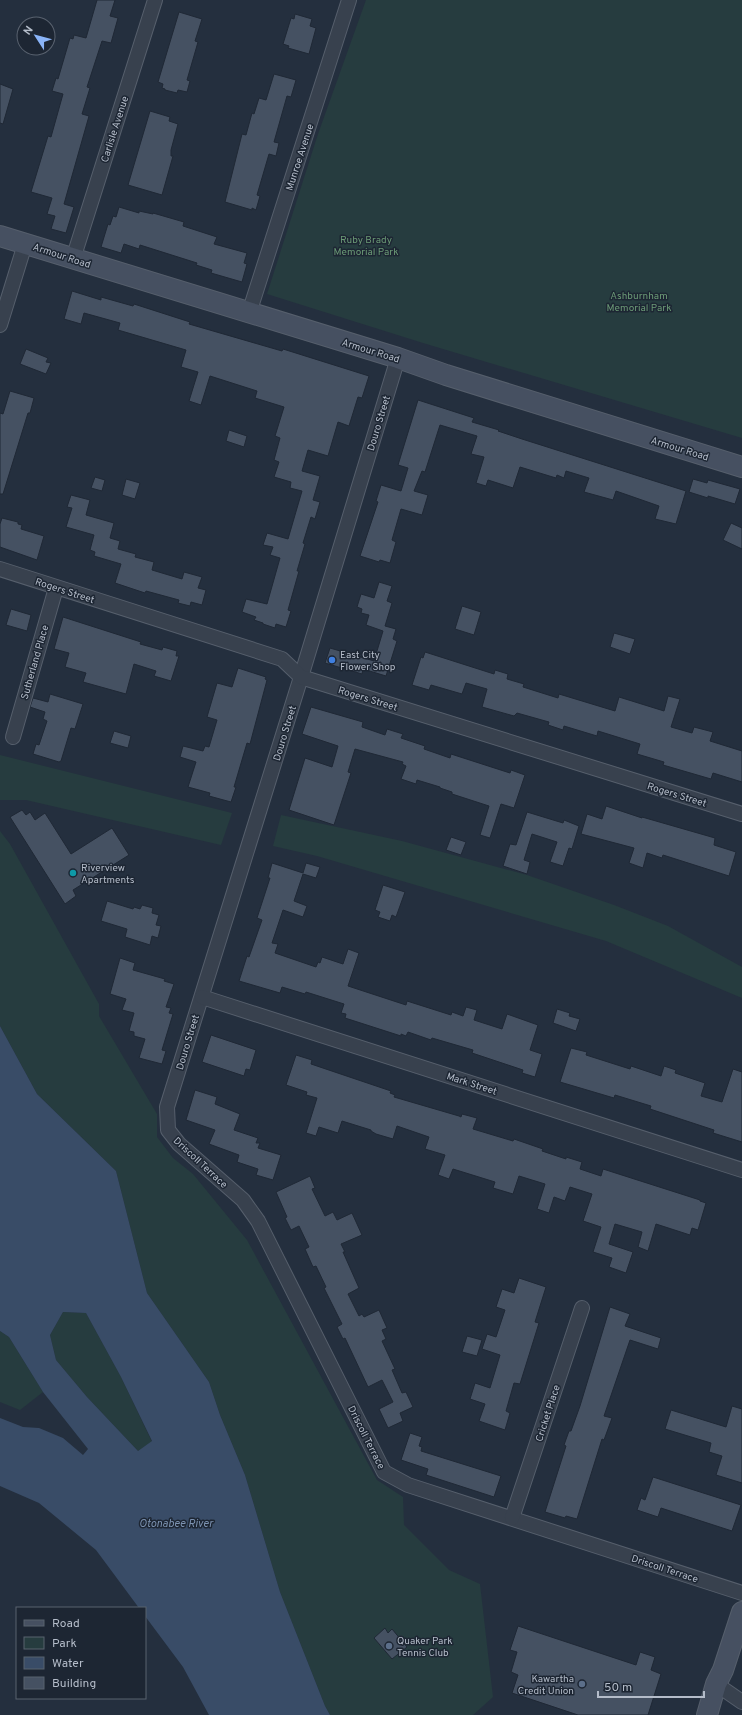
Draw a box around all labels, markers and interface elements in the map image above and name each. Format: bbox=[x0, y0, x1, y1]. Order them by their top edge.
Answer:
north arrow bbox=[16, 16, 56, 56]
text: N bbox=[21, 23, 37, 38]
street label: Carlisle Avenue bbox=[99, 95, 132, 164]
street label: Munroe Avenue bbox=[283, 122, 317, 193]
park label: Ruby Brady Memorial Park bbox=[334, 234, 398, 259]
street label: Armour Road bbox=[31, 241, 92, 272]
park label: Ashburnham Memorial Park bbox=[607, 290, 671, 315]
street label: Armour Road bbox=[340, 336, 401, 366]
street label: Douro Street bbox=[365, 394, 394, 453]
street label: Armour Road bbox=[649, 434, 710, 464]
street label: Rogers Street bbox=[33, 576, 96, 607]
street label: Sutherland Place bbox=[19, 624, 52, 701]
place label: East City Flower Shop bbox=[340, 649, 396, 674]
marker: East City Flower Shop bbox=[327, 655, 337, 665]
street label: Rogers Street bbox=[336, 684, 399, 715]
street label: Douro Street bbox=[271, 704, 300, 763]
street label: Rogers Street bbox=[645, 780, 708, 811]
place label: Riverview Apartments bbox=[81, 862, 135, 887]
marker: Riverview Apartments bbox=[68, 868, 78, 878]
street label: Douro Street bbox=[174, 1013, 203, 1072]
street label: Mark Street bbox=[445, 1070, 499, 1099]
street label: Driscoll Terrace bbox=[170, 1135, 230, 1192]
street label: Cricket Place bbox=[533, 1383, 564, 1444]
street label: Driscoll Terrace bbox=[344, 1404, 387, 1472]
water label: Otonabee River bbox=[139, 1517, 214, 1531]
street label: Driscoll Terrace bbox=[629, 1553, 700, 1586]
legend bbox=[16, 1607, 146, 1699]
text: Road bbox=[52, 1616, 80, 1632]
place label: Quaker Park Tennis Club bbox=[397, 1635, 453, 1660]
text: Park bbox=[52, 1636, 77, 1652]
marker: Quaker Park Tennis Club bbox=[384, 1641, 394, 1651]
text: Water bbox=[52, 1656, 84, 1672]
place label: Kawartha Credit Union bbox=[518, 1673, 574, 1698]
scale bar bbox=[598, 1673, 704, 1699]
text: Building bbox=[52, 1676, 96, 1692]
marker: Kawartha Credit Union bbox=[577, 1679, 587, 1689]
text: 50 m bbox=[604, 1680, 632, 1696]

